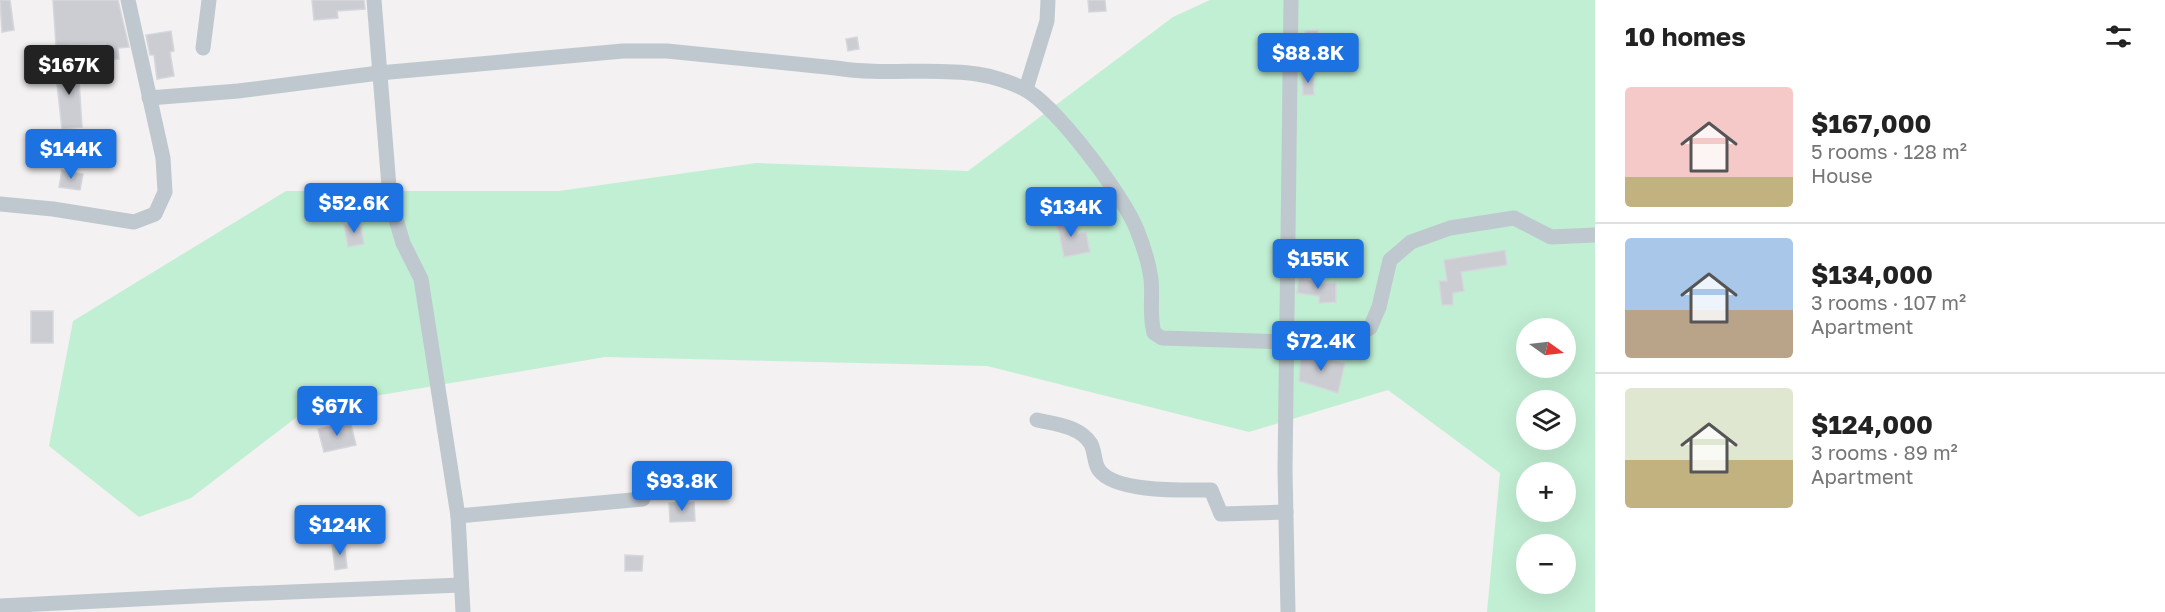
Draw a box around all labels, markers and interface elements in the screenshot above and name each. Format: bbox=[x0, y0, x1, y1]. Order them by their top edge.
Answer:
icon: filters bbox=[2102, 20, 2135, 53]
text: 10 homes bbox=[1625, 21, 1746, 52]
pin: $88.8K bbox=[1259, 33, 1357, 84]
text: $88.8K bbox=[1272, 40, 1344, 64]
pin: $167K bbox=[27, 45, 111, 96]
text: $167K bbox=[38, 52, 100, 76]
text: $167,000 bbox=[1811, 108, 1932, 139]
icon: home bbox=[1673, 111, 1745, 183]
pin: $144K bbox=[29, 129, 113, 180]
text: $144K bbox=[39, 136, 103, 160]
text: 5 rooms · 128 m² bbox=[1811, 139, 1967, 163]
text: House bbox=[1811, 163, 1873, 187]
pin: $52.6K bbox=[305, 183, 403, 234]
pin: $134K bbox=[1029, 187, 1113, 238]
text: $52.6K bbox=[318, 190, 390, 214]
text: $134K bbox=[1040, 194, 1102, 218]
pin: $155K bbox=[1276, 239, 1360, 290]
text: $155K bbox=[1287, 246, 1349, 270]
text: $134,000 bbox=[1811, 259, 1933, 290]
icon: home bbox=[1673, 262, 1745, 334]
text: 3 rooms · 107 m² bbox=[1811, 290, 1966, 314]
text: Apartment bbox=[1811, 314, 1914, 338]
north arrow bbox=[1516, 318, 1576, 378]
map controls bbox=[1516, 318, 1576, 594]
pin: $72.4K bbox=[1272, 321, 1370, 372]
text: $72.4K bbox=[1286, 328, 1356, 352]
pin: $67K bbox=[301, 386, 373, 437]
button: layers bbox=[1516, 390, 1576, 450]
text: $67K bbox=[311, 393, 363, 417]
text: $124,000 bbox=[1811, 409, 1933, 440]
icon: home bbox=[1673, 412, 1745, 484]
text: 3 rooms · 89 m² bbox=[1811, 440, 1958, 464]
pin: $93.8K bbox=[633, 461, 731, 512]
button: + bbox=[1516, 462, 1576, 522]
text: Apartment bbox=[1811, 464, 1914, 488]
text: $93.8K bbox=[646, 468, 718, 492]
pin: $124K bbox=[298, 505, 382, 556]
text: $124K bbox=[309, 512, 371, 536]
button: − bbox=[1516, 534, 1576, 594]

